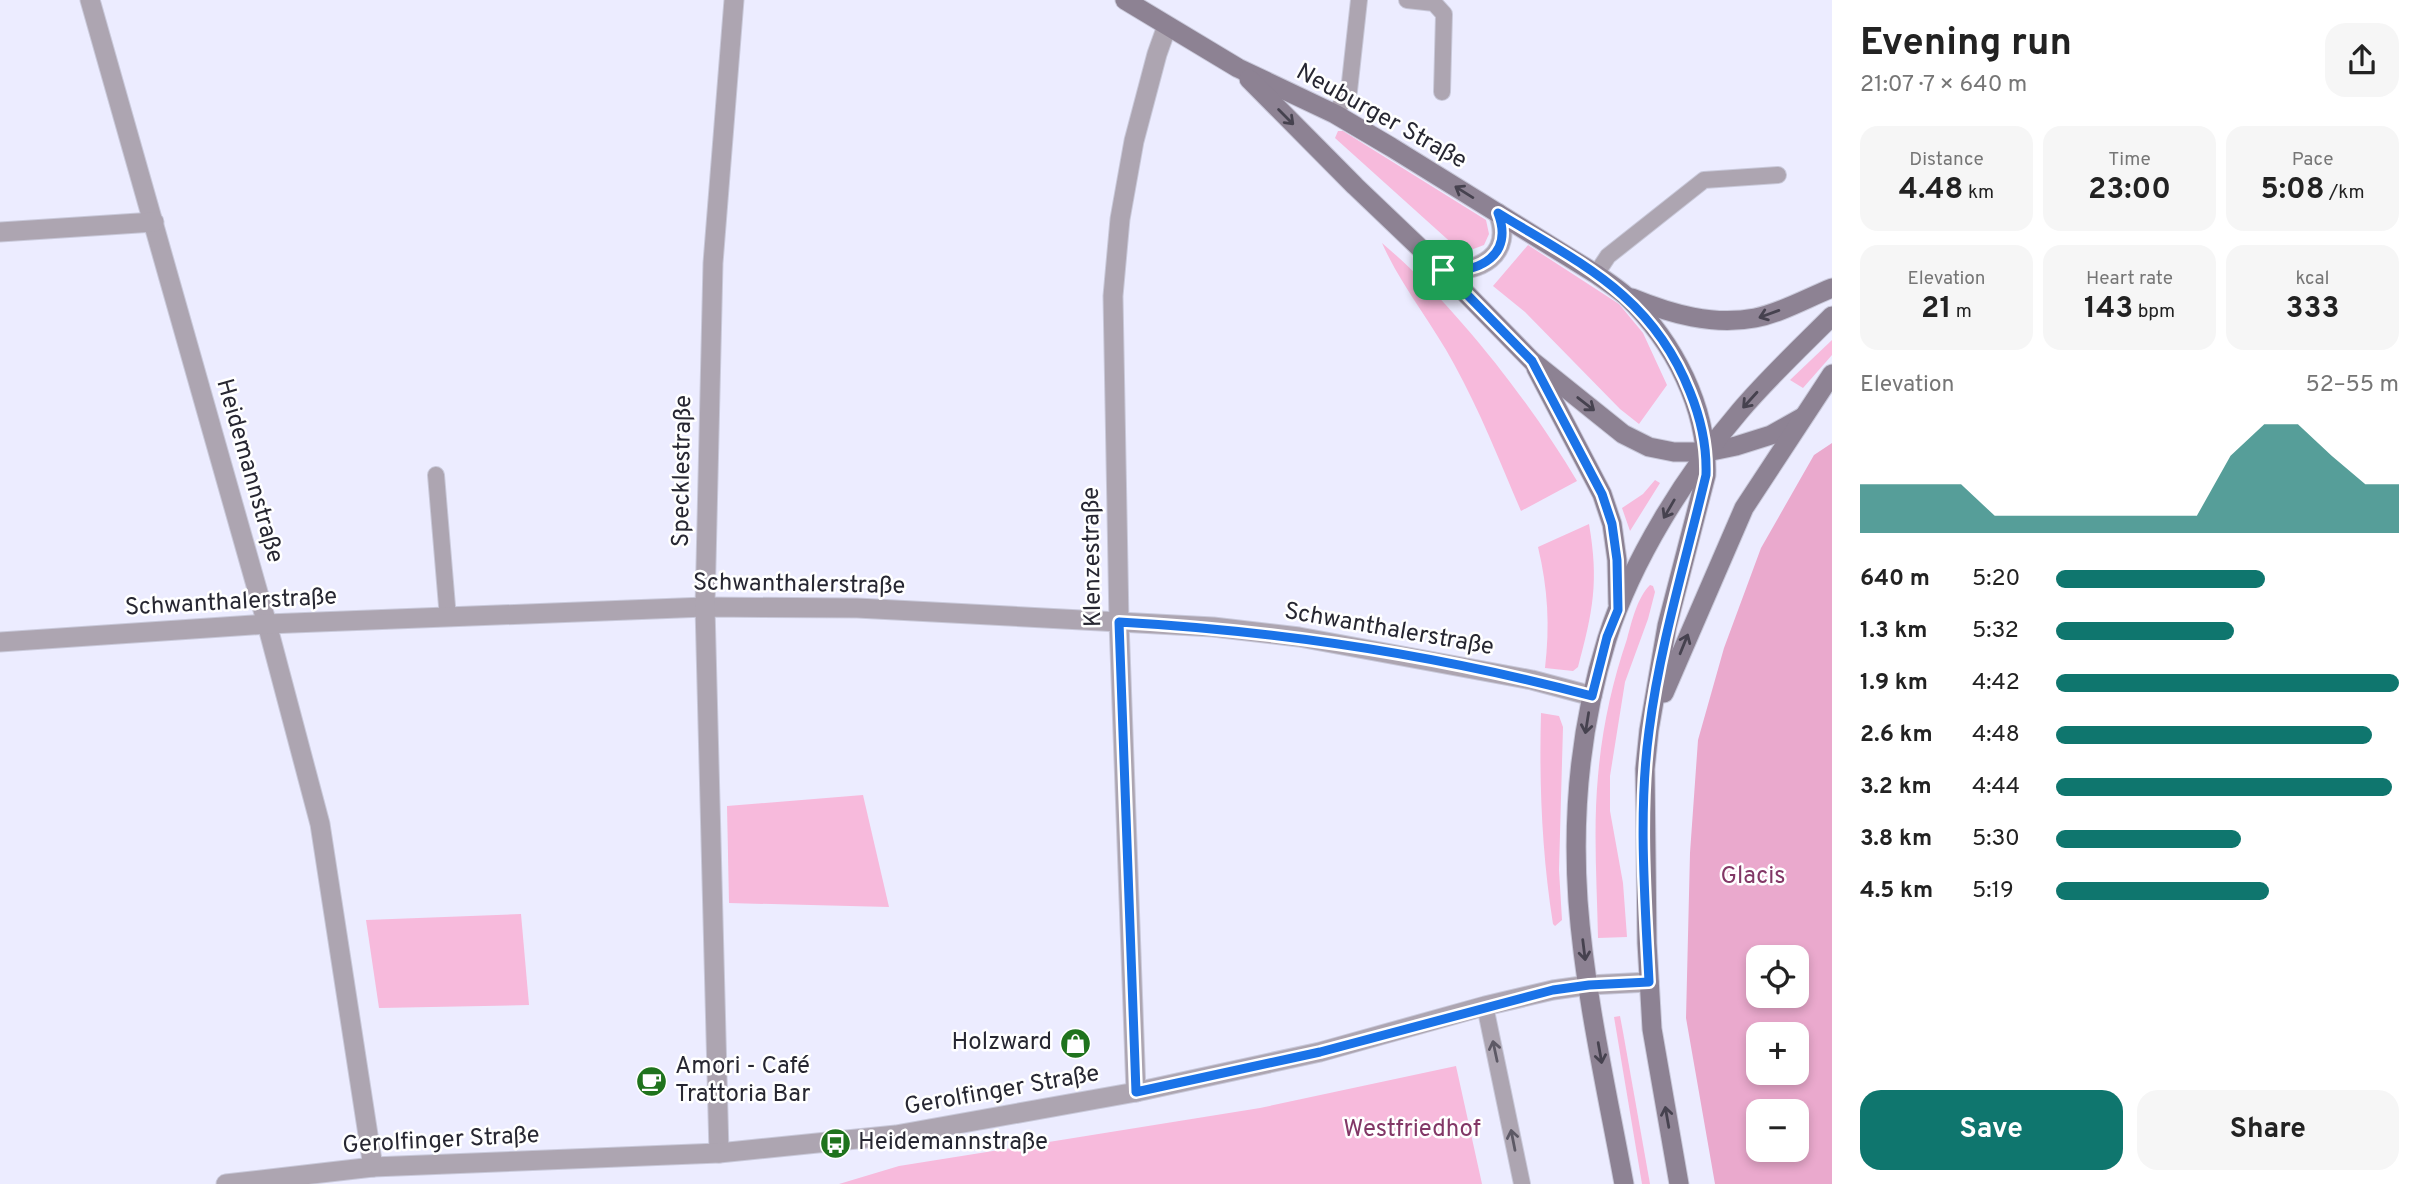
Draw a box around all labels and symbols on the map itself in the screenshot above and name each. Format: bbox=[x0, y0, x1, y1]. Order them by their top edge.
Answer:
street label: Neuburger Straße bbox=[1290, 58, 1472, 176]
one-way arrow bbox=[1277, 108, 1294, 125]
one-way arrow bbox=[1455, 185, 1474, 200]
pin bbox=[1413, 240, 1473, 300]
one-way arrow bbox=[1758, 308, 1780, 321]
street label: Heidemannstraße bbox=[208, 376, 290, 566]
one-way arrow bbox=[1742, 391, 1758, 409]
street label: Specklestraße bbox=[667, 395, 699, 547]
one-way arrow bbox=[1576, 396, 1594, 411]
street label: Klenzestraße bbox=[1077, 487, 1109, 627]
one-way arrow bbox=[1662, 498, 1676, 518]
street label: Schwanthalerstraße bbox=[693, 568, 905, 602]
street label: Schwanthalerstraße bbox=[124, 582, 338, 624]
street label: Schwanthalerstraße bbox=[1282, 597, 1496, 663]
one-way arrow bbox=[1678, 633, 1691, 655]
one-way arrow bbox=[1580, 711, 1593, 734]
park label: Glacis bbox=[1720, 862, 1786, 892]
one-way arrow bbox=[1577, 938, 1590, 961]
shop icon: Holzward bbox=[1058, 1026, 1092, 1060]
place label: Holzward bbox=[951, 1028, 1052, 1058]
one-way arrow bbox=[1488, 1040, 1501, 1063]
one-way arrow bbox=[1594, 1041, 1608, 1063]
place label: Amori - Café Trattoria Bar bbox=[675, 1052, 811, 1110]
street label: Gerolfinger Straße bbox=[902, 1059, 1102, 1123]
cafe icon: Amori - Café Trattoria Bar bbox=[635, 1064, 669, 1098]
one-way arrow bbox=[1660, 1106, 1673, 1129]
park label: Westfriedhof bbox=[1343, 1115, 1481, 1145]
street label: Gerolfinger Straße bbox=[342, 1121, 540, 1161]
bus stop icon: Heidemannstraße bbox=[818, 1126, 852, 1160]
place label: Heidemannstraße bbox=[858, 1128, 1048, 1158]
one-way arrow bbox=[1506, 1129, 1520, 1152]

